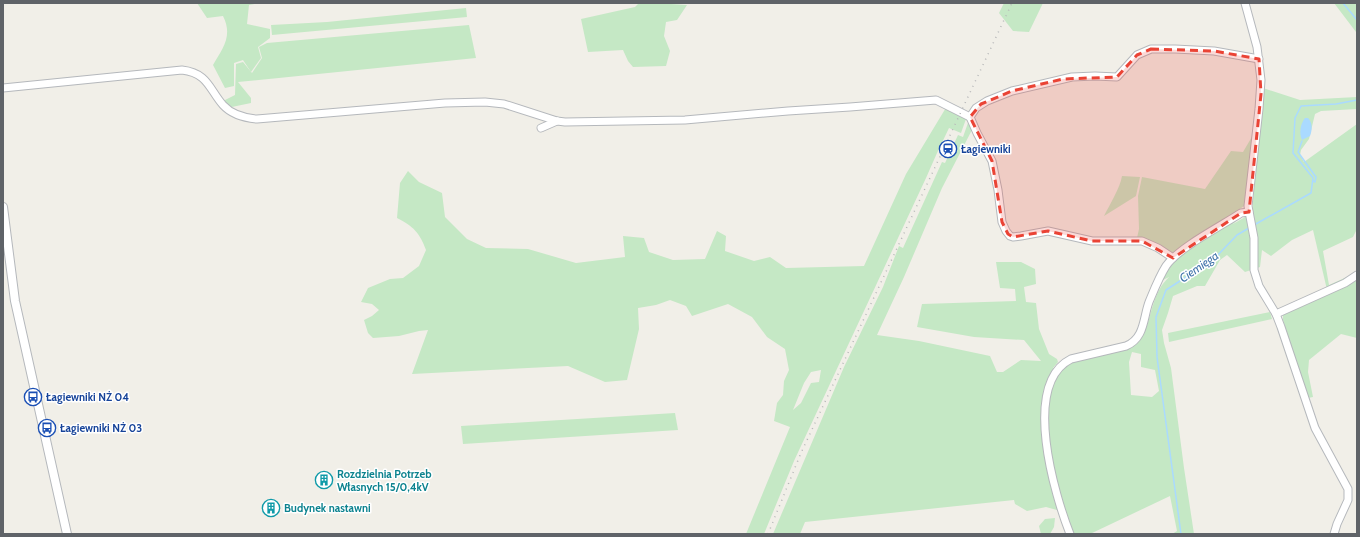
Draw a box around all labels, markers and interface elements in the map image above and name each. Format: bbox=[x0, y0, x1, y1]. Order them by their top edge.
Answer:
station icon: Łagiewniki bbox=[938, 139, 958, 159]
place label: Łagiewniki bbox=[961, 142, 1011, 156]
water label: Ciemięga bbox=[1176, 248, 1221, 286]
bus stop icon: Łagiewniki NŻ 04 bbox=[23, 387, 43, 407]
place label: Łagiewniki NŻ 04 bbox=[46, 390, 129, 404]
bus stop icon: Łagiewniki NŻ 03 bbox=[37, 418, 57, 438]
place label: Łagiewniki NŻ 03 bbox=[60, 421, 142, 435]
place label: Rozdzielnia Potrzeb Własnych 15/0,4kV bbox=[337, 467, 431, 494]
building icon: Rozdzielnia Potrzeb Własnych 15/0,4kV bbox=[314, 470, 334, 490]
building icon: Budynek nastawni bbox=[261, 498, 281, 518]
place label: Budynek nastawni bbox=[284, 501, 371, 515]

